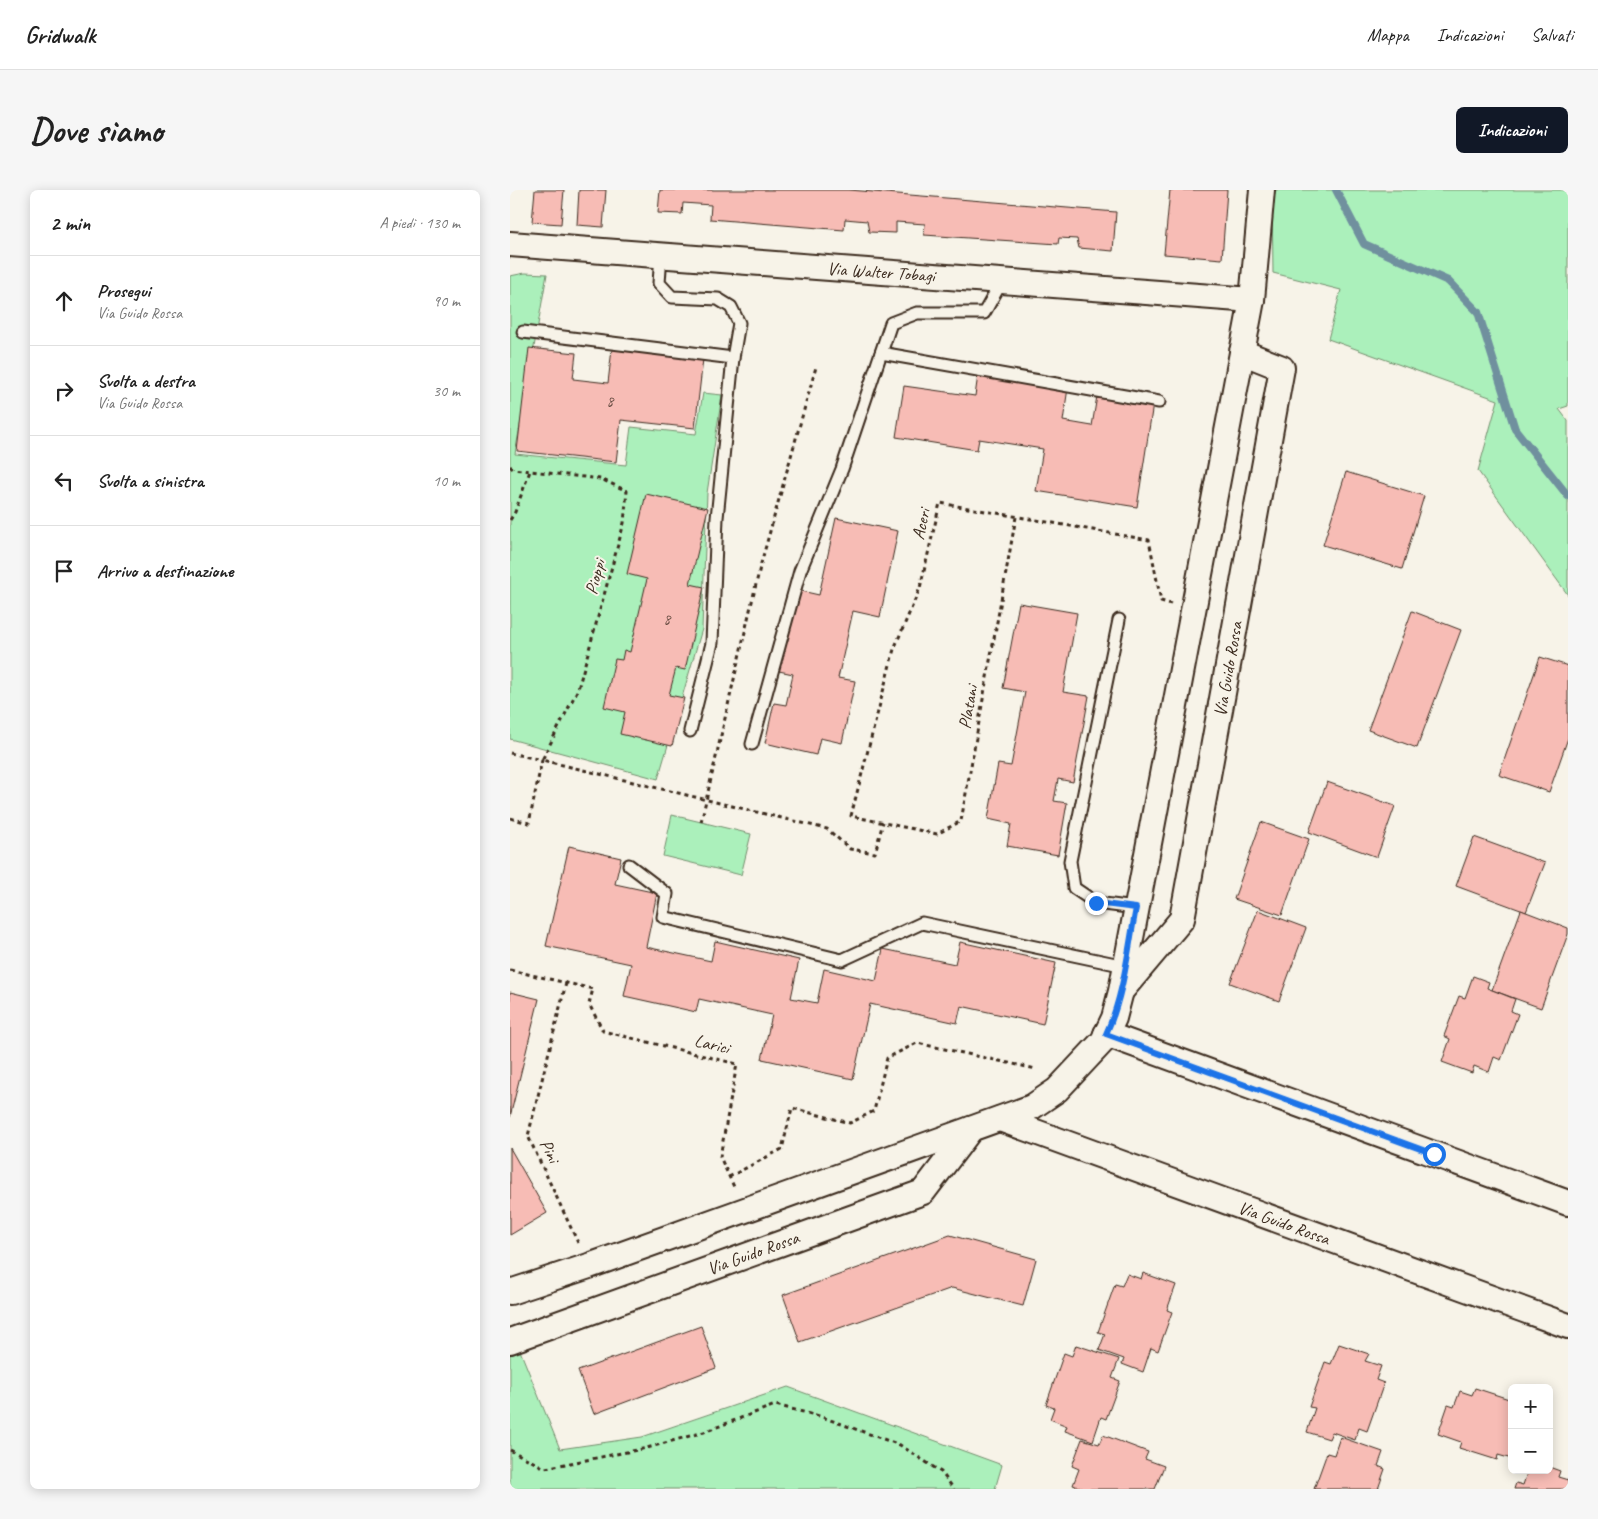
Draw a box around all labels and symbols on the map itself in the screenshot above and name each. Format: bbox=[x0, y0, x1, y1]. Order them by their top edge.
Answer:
street label: Via Walter Tobagi bbox=[826, 257, 938, 287]
house number: 8 bbox=[607, 392, 615, 411]
street label: Aceri bbox=[907, 504, 936, 542]
street label: Pioppi bbox=[580, 555, 611, 597]
house number: 8 bbox=[664, 610, 672, 629]
street label: Via Guido Rossa bbox=[1209, 619, 1247, 718]
street label: Platani bbox=[953, 681, 983, 731]
route end bbox=[1085, 892, 1108, 915]
street label: Larici bbox=[692, 1029, 734, 1060]
street label: Pini bbox=[535, 1136, 566, 1169]
route start bbox=[1423, 1143, 1446, 1166]
street label: Via Guido Rossa bbox=[1235, 1196, 1334, 1250]
street label: Via Guido Rossa bbox=[704, 1226, 803, 1280]

